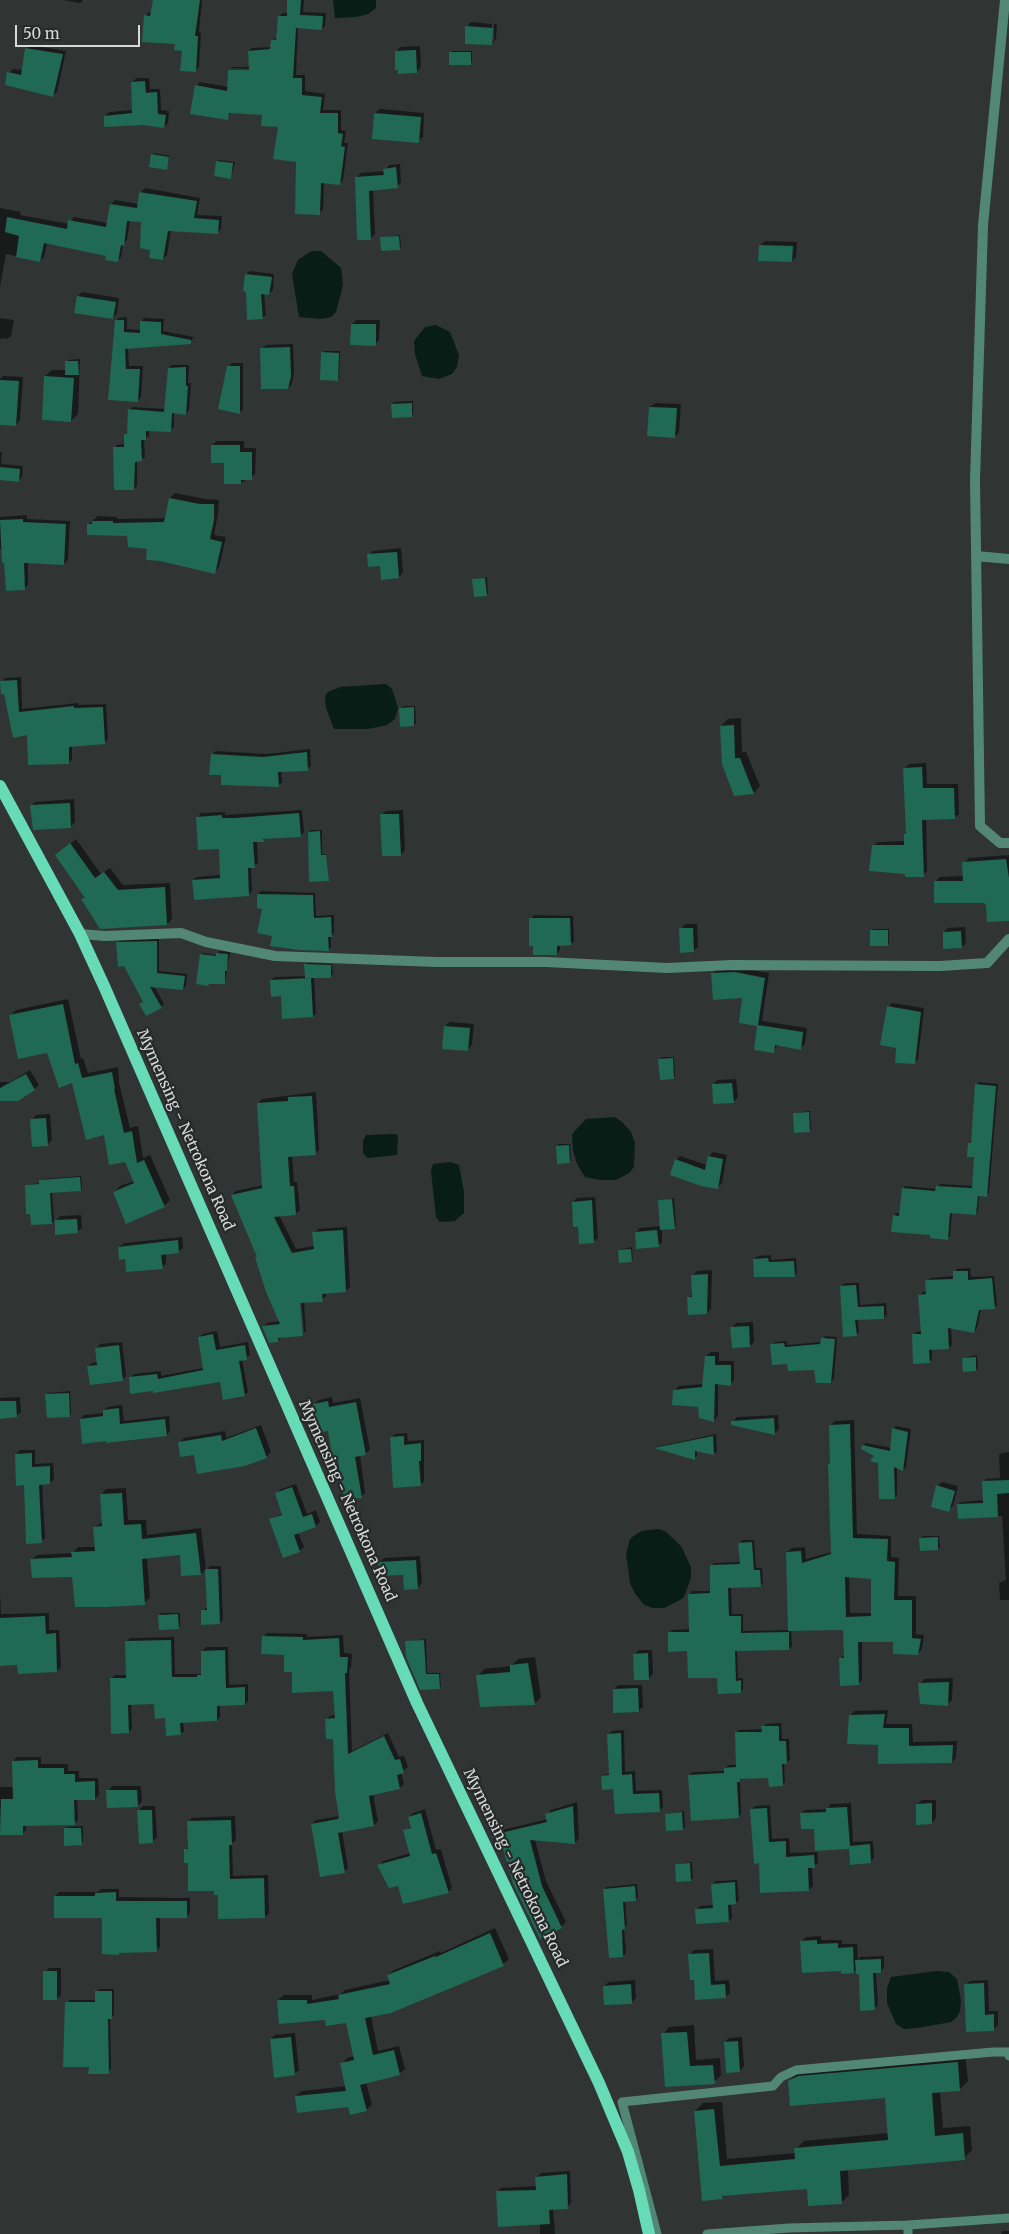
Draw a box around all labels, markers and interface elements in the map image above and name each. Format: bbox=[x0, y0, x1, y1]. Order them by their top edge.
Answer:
scale bar bbox=[18, 15, 142, 47]
text: 50 m bbox=[23, 24, 60, 43]
street label: Mymensing - Netrokona Road bbox=[132, 1027, 238, 1233]
street label: Mymensing - Netrokona Road bbox=[294, 1398, 400, 1604]
street label: Mymensing - Netrokona Road bbox=[459, 1766, 571, 1970]

